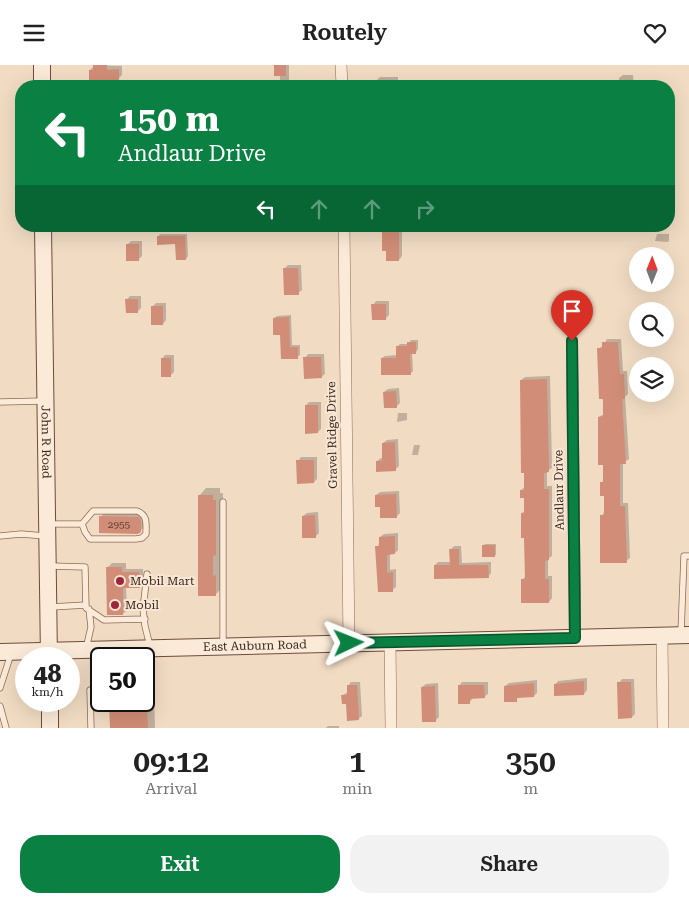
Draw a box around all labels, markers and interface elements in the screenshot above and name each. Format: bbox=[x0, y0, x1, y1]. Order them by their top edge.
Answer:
icon: menu bbox=[20, 19, 48, 47]
icon: heart bbox=[641, 19, 669, 47]
text: Routely bbox=[302, 20, 387, 45]
text: 150 m bbox=[118, 99, 219, 140]
icon: left bbox=[35, 100, 100, 165]
text: Andlaur Drive bbox=[118, 141, 266, 166]
icon: left bbox=[252, 195, 280, 223]
icon: ahead bbox=[305, 195, 333, 223]
icon: ahead bbox=[358, 195, 386, 223]
icon: right bbox=[411, 195, 439, 223]
north arrow bbox=[629, 247, 674, 293]
map controls bbox=[629, 247, 674, 402]
pin bbox=[551, 290, 593, 341]
icon: arrive bbox=[558, 297, 586, 325]
button: search bbox=[629, 302, 674, 347]
button: layers bbox=[629, 357, 674, 402]
street label: Gravel Ridge Drive bbox=[324, 381, 340, 489]
street label: John R Road bbox=[38, 405, 54, 479]
street label: Andlaur Drive bbox=[551, 449, 567, 530]
house number: 2955 bbox=[108, 519, 131, 530]
place label: Mobil Mart bbox=[130, 574, 195, 588]
marker: Mobil Mart bbox=[114, 575, 126, 587]
place label: Mobil bbox=[125, 598, 159, 612]
marker: Mobil bbox=[109, 599, 121, 611]
position arrow bbox=[322, 616, 374, 668]
street label: East Auburn Road bbox=[203, 637, 307, 654]
speed limit sign: 50 bbox=[90, 647, 155, 712]
text: 48 bbox=[33, 659, 62, 688]
text: km/h bbox=[31, 685, 64, 699]
text: 09:12 bbox=[133, 744, 209, 779]
text: 1 bbox=[349, 744, 366, 779]
text: 350 bbox=[505, 744, 556, 779]
text: Arrival bbox=[145, 779, 197, 798]
text: min bbox=[342, 779, 372, 798]
text: m bbox=[523, 779, 538, 798]
button: Exit bbox=[20, 835, 340, 893]
button: Share bbox=[350, 835, 669, 893]

